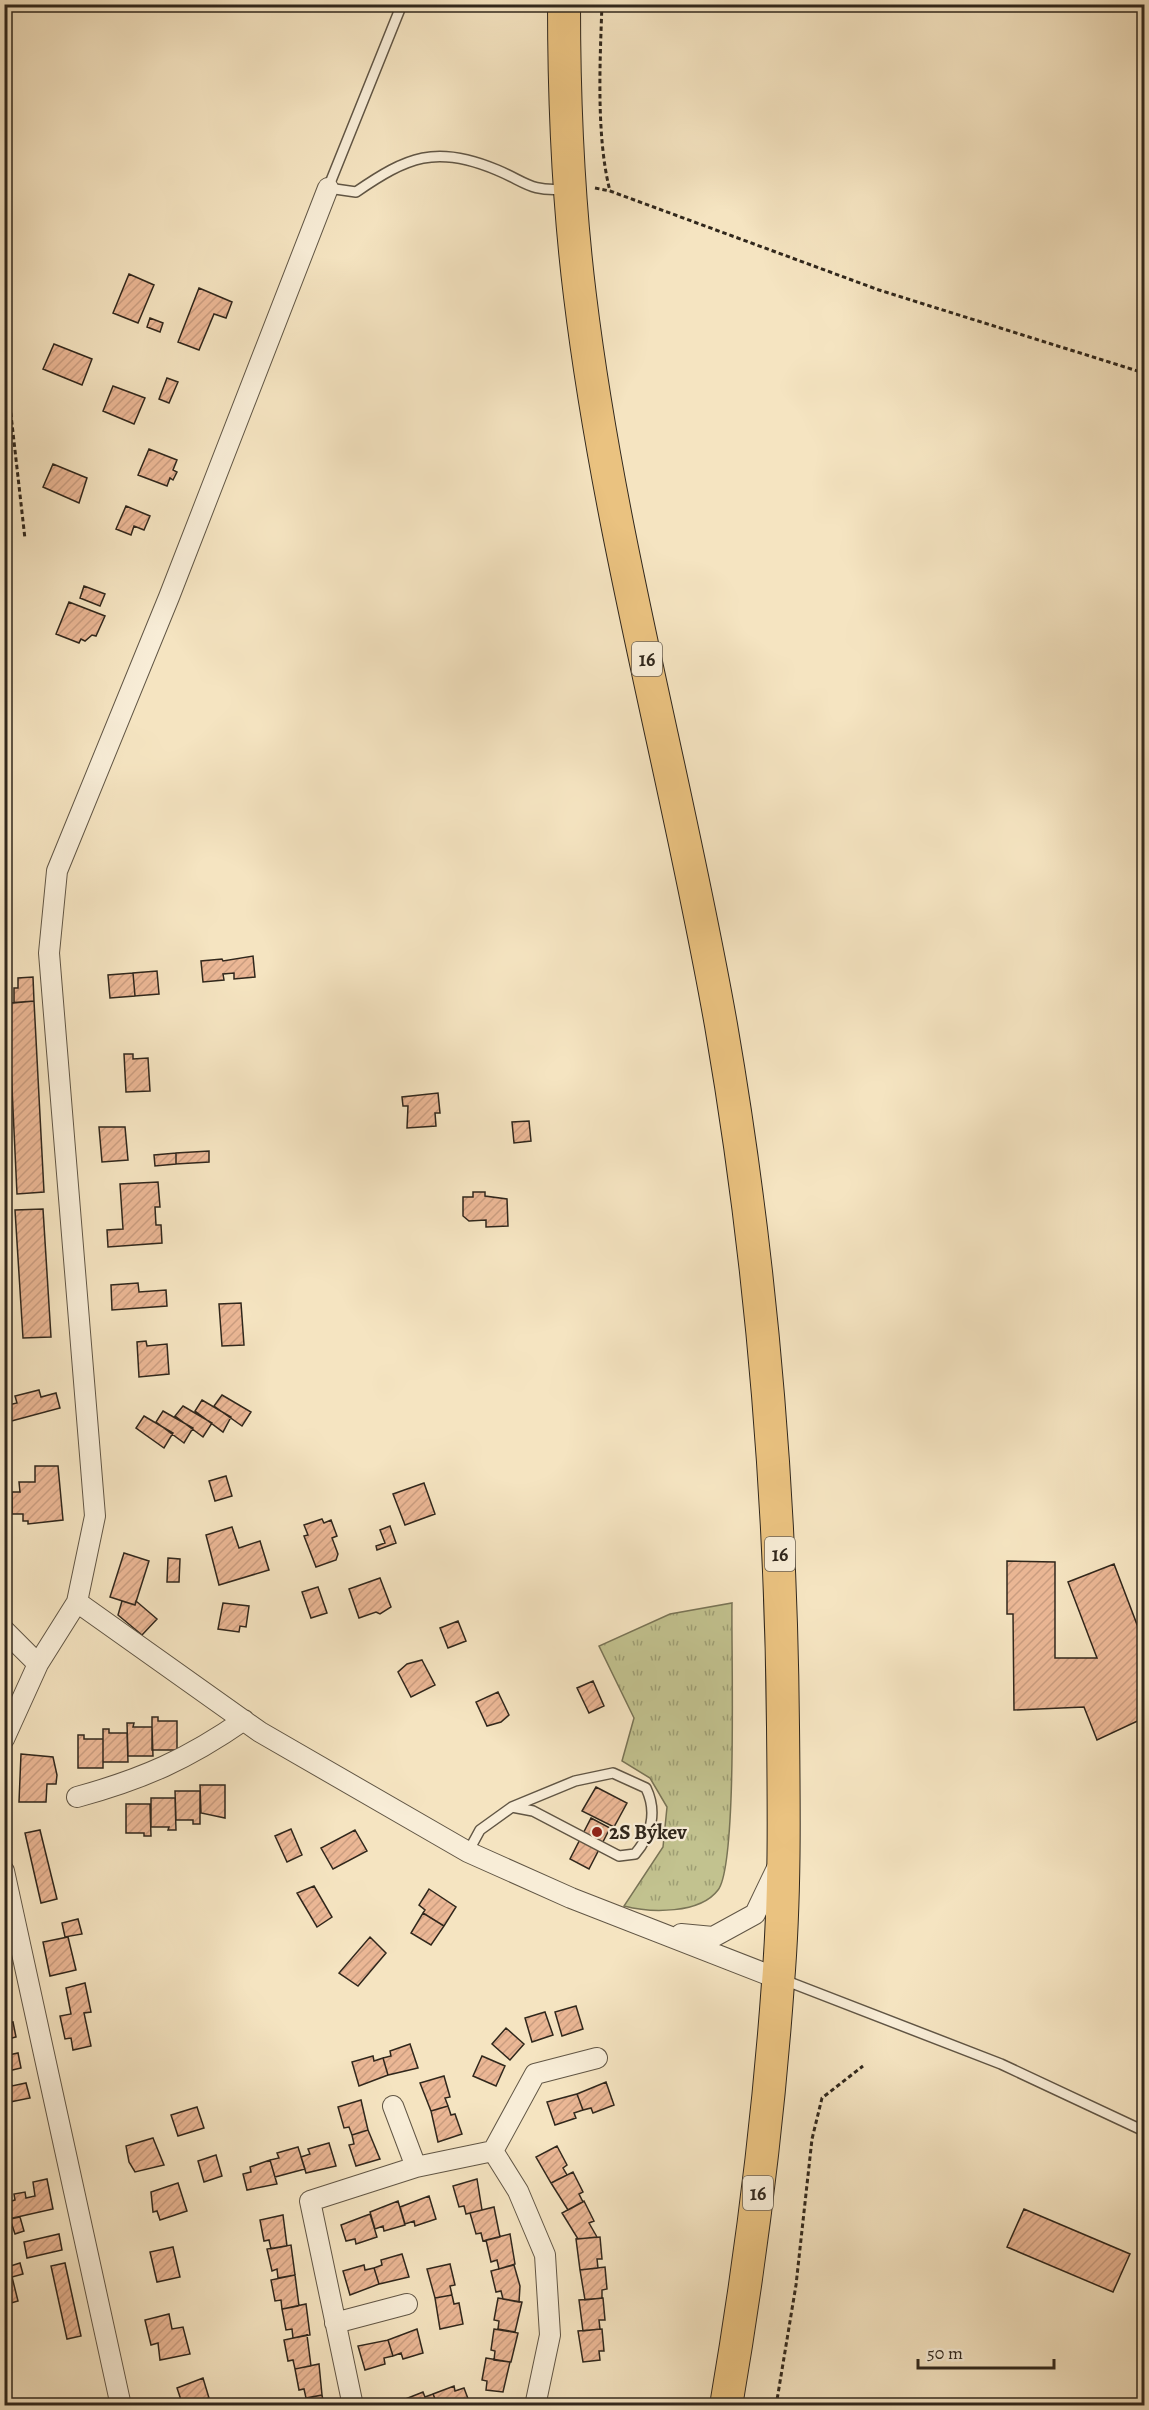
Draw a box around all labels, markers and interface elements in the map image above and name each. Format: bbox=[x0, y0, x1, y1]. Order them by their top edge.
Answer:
road number: 16 bbox=[632, 642, 662, 676]
road number: 16 bbox=[765, 1537, 795, 1571]
place label: 2S Býkev bbox=[609, 1818, 687, 1846]
marker: 2S Býkev bbox=[590, 1825, 604, 1839]
road number: 16 bbox=[743, 2176, 773, 2210]
scale bar bbox=[918, 2332, 1054, 2370]
text: 50 m bbox=[927, 2341, 963, 2365]

